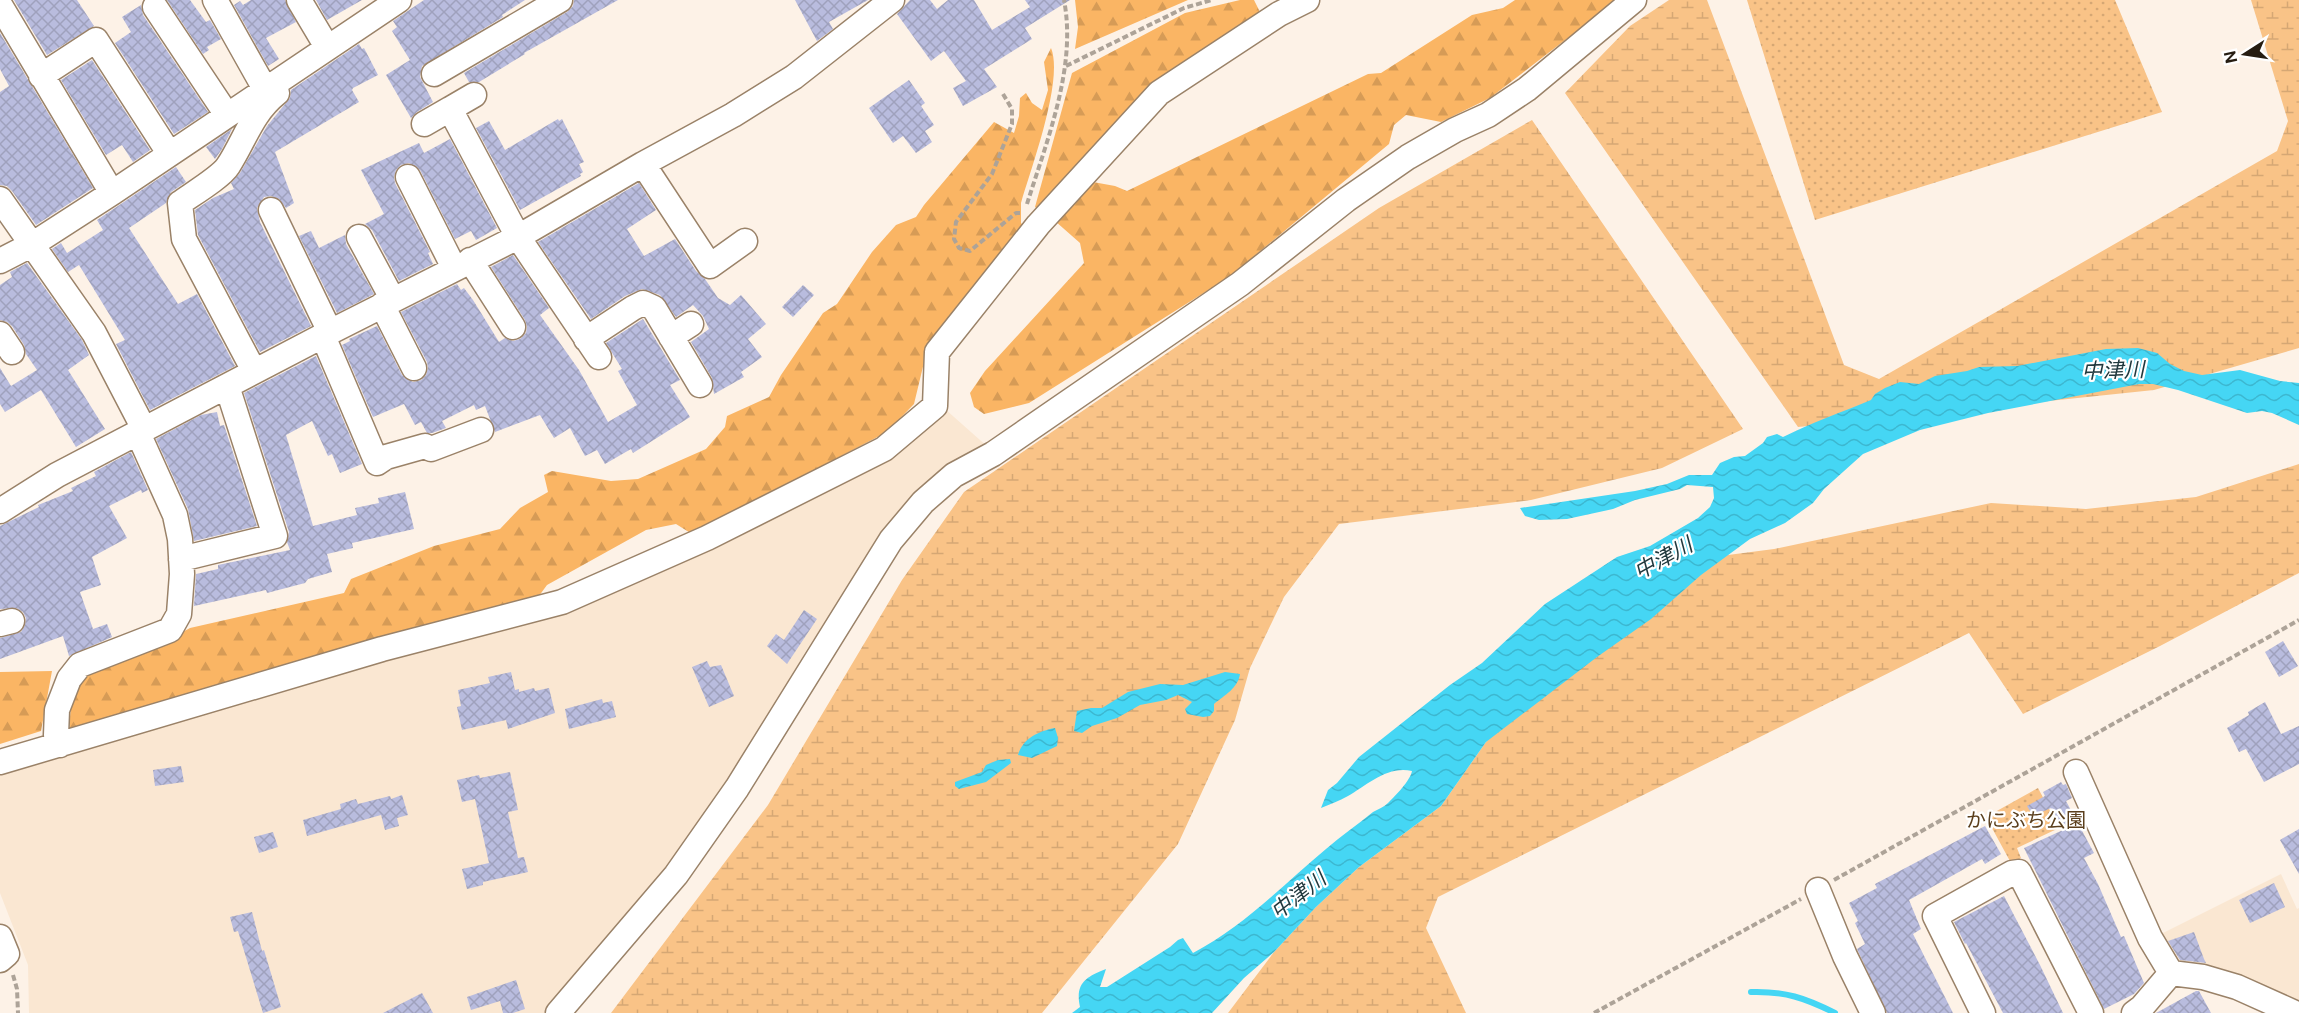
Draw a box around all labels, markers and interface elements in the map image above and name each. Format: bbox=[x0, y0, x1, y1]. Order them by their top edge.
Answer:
north arrow bbox=[2215, 24, 2275, 84]
text: N bbox=[2220, 49, 2241, 65]
water label: 中津川 bbox=[2081, 356, 2147, 384]
water label: 中津川 bbox=[1629, 531, 1698, 584]
park label: かにぶち公園 bbox=[1966, 808, 2086, 832]
water label: 中津川 bbox=[1265, 865, 1332, 924]

